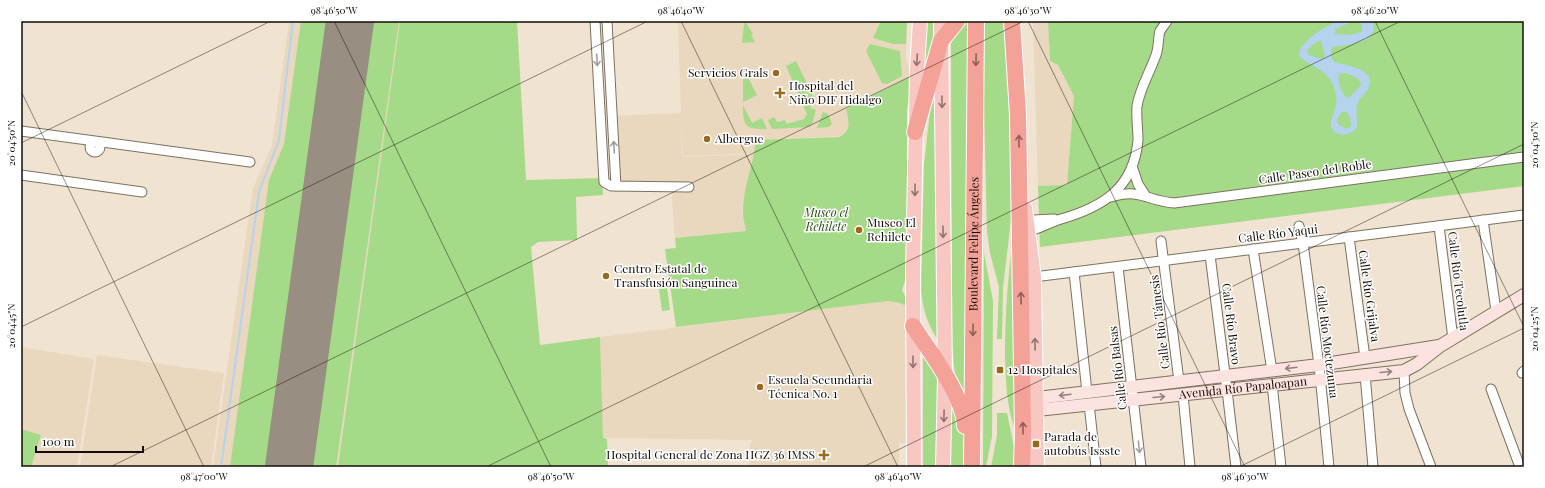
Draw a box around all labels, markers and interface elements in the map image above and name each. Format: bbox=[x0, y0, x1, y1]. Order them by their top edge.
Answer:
text: 98°46'50"W bbox=[311, 3, 358, 17]
text: 98°46'40"W bbox=[658, 3, 705, 17]
text: 98°46'30"W bbox=[1005, 3, 1052, 17]
text: 98°46'20"W bbox=[1351, 3, 1400, 17]
one-way arrow bbox=[594, 53, 601, 66]
one-way arrow bbox=[914, 53, 921, 66]
one-way arrow bbox=[972, 53, 980, 66]
place label: Servicios Grals bbox=[688, 64, 768, 80]
marker: Servicios Grals bbox=[771, 68, 781, 78]
place label: Hospital del Niño DIF Hidalgo bbox=[789, 77, 882, 107]
marker: Hospital del Niño DIF Hidalgo bbox=[774, 87, 786, 99]
one-way arrow bbox=[938, 95, 945, 108]
text: 20°04'50"N bbox=[4, 120, 18, 166]
text: 20°04'30"N bbox=[1527, 122, 1541, 168]
place label: Albergue bbox=[714, 130, 764, 146]
marker: Albergue bbox=[702, 134, 712, 144]
one-way arrow bbox=[1015, 135, 1022, 148]
one-way arrow bbox=[611, 141, 618, 154]
street label: Calle Paseo del Roble bbox=[1257, 155, 1372, 187]
street label: Boulevard Felipe Ángeles bbox=[964, 177, 982, 311]
one-way arrow bbox=[911, 183, 919, 196]
park label: Museo el Rehilete bbox=[803, 204, 849, 234]
place label: Museo El Rehilete bbox=[867, 214, 917, 244]
street label: Calle Río Yaqui bbox=[1237, 220, 1319, 246]
marker: Museo El Rehilete bbox=[854, 225, 864, 235]
one-way arrow bbox=[939, 225, 947, 238]
street label: Calle Río Tecolutla bbox=[1445, 230, 1473, 331]
street label: Calle Río Grijalva bbox=[1356, 249, 1384, 343]
place label: Centro Estatal de Transfusión Sanguinea bbox=[614, 260, 737, 290]
marker: Centro Estatal de Transfusión Sanguinea bbox=[601, 271, 611, 281]
street label: Calle Río Támesis bbox=[1145, 274, 1173, 370]
street label: Calle Río Bravo bbox=[1219, 282, 1245, 366]
street label: Calle Río Moctezuma bbox=[1313, 285, 1343, 399]
one-way arrow bbox=[1017, 292, 1025, 305]
text: 20°04'45"N bbox=[4, 304, 18, 348]
text: 20°04'25"N bbox=[1527, 306, 1541, 352]
one-way arrow bbox=[969, 323, 977, 336]
street label: Calle Río Balsas bbox=[1104, 325, 1130, 411]
one-way arrow bbox=[1032, 338, 1039, 351]
one-way arrow bbox=[909, 355, 917, 368]
place label: 12 Hospitales bbox=[1008, 361, 1077, 377]
one-way arrow bbox=[1285, 364, 1298, 372]
marker: 12 Hospitales bbox=[995, 365, 1005, 375]
one-way arrow bbox=[1379, 369, 1392, 376]
place label: Escuela Secundaria Técnica No. 1 bbox=[768, 371, 872, 401]
street label: Avenida Río Papaloapan bbox=[1177, 372, 1308, 402]
marker: Escuela Secundaria Técnica No. 1 bbox=[755, 382, 765, 392]
one-way arrow bbox=[1059, 391, 1072, 399]
one-way arrow bbox=[1152, 393, 1165, 400]
one-way arrow bbox=[941, 409, 948, 422]
one-way arrow bbox=[1019, 422, 1027, 435]
scale bar bbox=[36, 428, 143, 454]
place label: Parada de autobús Issste bbox=[1044, 428, 1120, 458]
text: 100 m bbox=[42, 433, 75, 449]
marker: Parada de autobús Issste bbox=[1031, 439, 1041, 449]
one-way arrow bbox=[1135, 440, 1143, 453]
place label: Hospital General de Zona HGZ 36 IMSS bbox=[606, 446, 815, 462]
marker: Hospital General de Zona HGZ 36 IMSS bbox=[818, 449, 830, 461]
text: 98°47'00"W bbox=[180, 469, 229, 483]
text: 98°46'50"W bbox=[528, 469, 575, 483]
text: 98°46'40"W bbox=[875, 469, 922, 483]
text: 98°46'30"W bbox=[1222, 469, 1269, 483]

